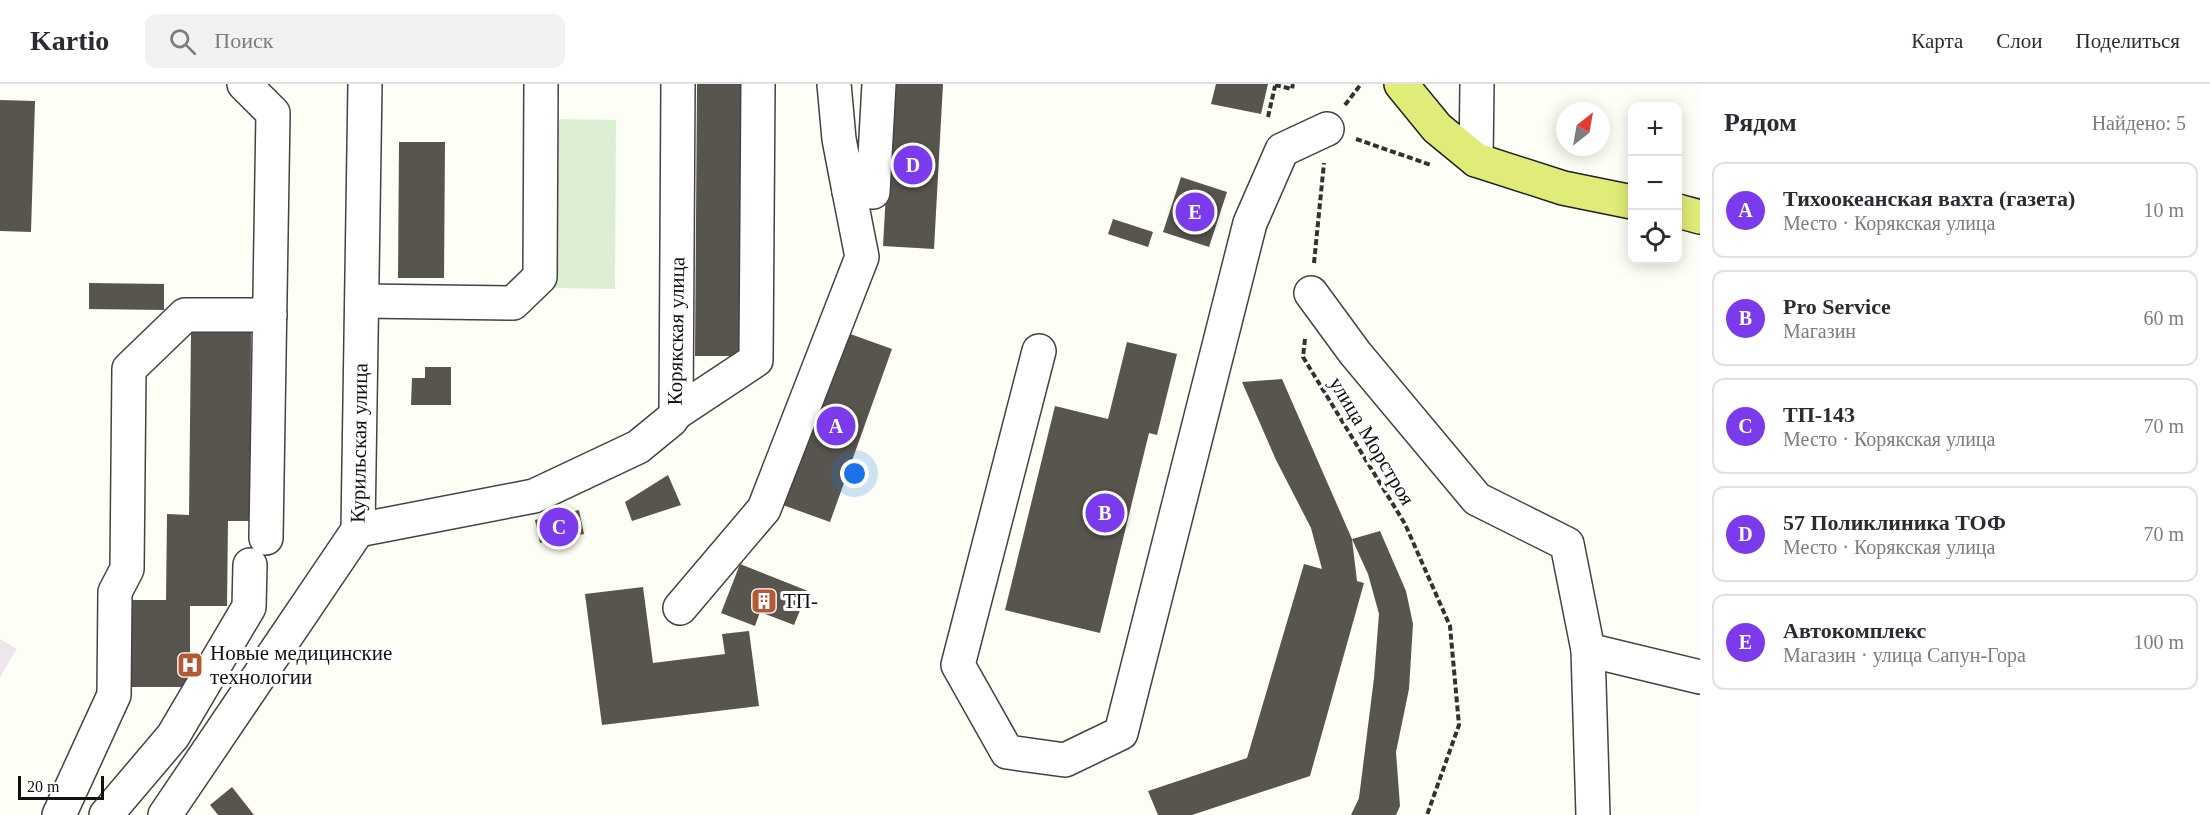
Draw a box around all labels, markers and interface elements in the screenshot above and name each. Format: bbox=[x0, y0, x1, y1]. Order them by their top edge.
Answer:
search box bbox=[145, 14, 565, 68]
text: Kartio bbox=[30, 25, 109, 56]
icon: search bbox=[166, 25, 199, 58]
text: Поиск bbox=[214, 28, 273, 53]
text: Карта bbox=[1911, 29, 1963, 53]
text: Слои bbox=[1996, 29, 2042, 53]
text: Поделиться bbox=[2075, 29, 2180, 53]
north arrow bbox=[1556, 102, 1610, 156]
map controls bbox=[1628, 102, 1682, 264]
button: + bbox=[1628, 102, 1682, 156]
text: Рядом bbox=[1724, 108, 1797, 137]
text: Найдено: 5 bbox=[2092, 112, 2186, 134]
pin: D bbox=[894, 142, 932, 188]
button: − bbox=[1628, 156, 1682, 210]
text: Тихоокеанская вахта (газета) bbox=[1783, 186, 2075, 211]
pin: E bbox=[1176, 190, 1214, 234]
text: A bbox=[1738, 199, 1753, 221]
text: 10 m bbox=[2143, 199, 2184, 221]
button: locate bbox=[1628, 210, 1682, 264]
text: Место · Корякская улица bbox=[1783, 212, 1995, 234]
street label: Корякская улица bbox=[663, 256, 689, 405]
text: Pro Service bbox=[1783, 294, 1891, 319]
text: B bbox=[1739, 307, 1752, 329]
text: 60 m bbox=[2143, 307, 2184, 329]
text: Магазин bbox=[1783, 320, 1856, 342]
street label: Курильская улица bbox=[346, 362, 372, 523]
street label: улица Морстроя bbox=[1324, 373, 1420, 510]
text: ТП-143 bbox=[1783, 402, 1855, 427]
pin: A bbox=[816, 404, 856, 448]
text: C bbox=[1738, 415, 1753, 437]
text: 70 m bbox=[2143, 415, 2184, 437]
text: Место · Корякская улица bbox=[1783, 428, 1995, 450]
your location bbox=[840, 459, 869, 488]
pin: B bbox=[1086, 490, 1124, 536]
pin: C bbox=[540, 504, 578, 550]
text: 57 Поликлиника ТОФ bbox=[1783, 510, 2006, 535]
text: D bbox=[1738, 523, 1753, 545]
text: 70 m bbox=[2143, 523, 2184, 545]
text: Место · Корякская улица bbox=[1783, 536, 1995, 558]
building icon: ТП- bbox=[749, 586, 779, 616]
place label: ТП- bbox=[783, 589, 818, 613]
text: Автокомплекс bbox=[1783, 618, 1926, 643]
text: E bbox=[1739, 631, 1752, 653]
text: 100 m bbox=[2133, 631, 2184, 653]
place label: Новые медицинские технологии bbox=[210, 641, 392, 689]
text: Магазин · улица Сапун-Гора bbox=[1783, 644, 2026, 666]
hospital icon: Новые медицинские технологии bbox=[175, 650, 205, 680]
scale bar bbox=[18, 773, 104, 800]
text: 20 m bbox=[27, 778, 59, 795]

